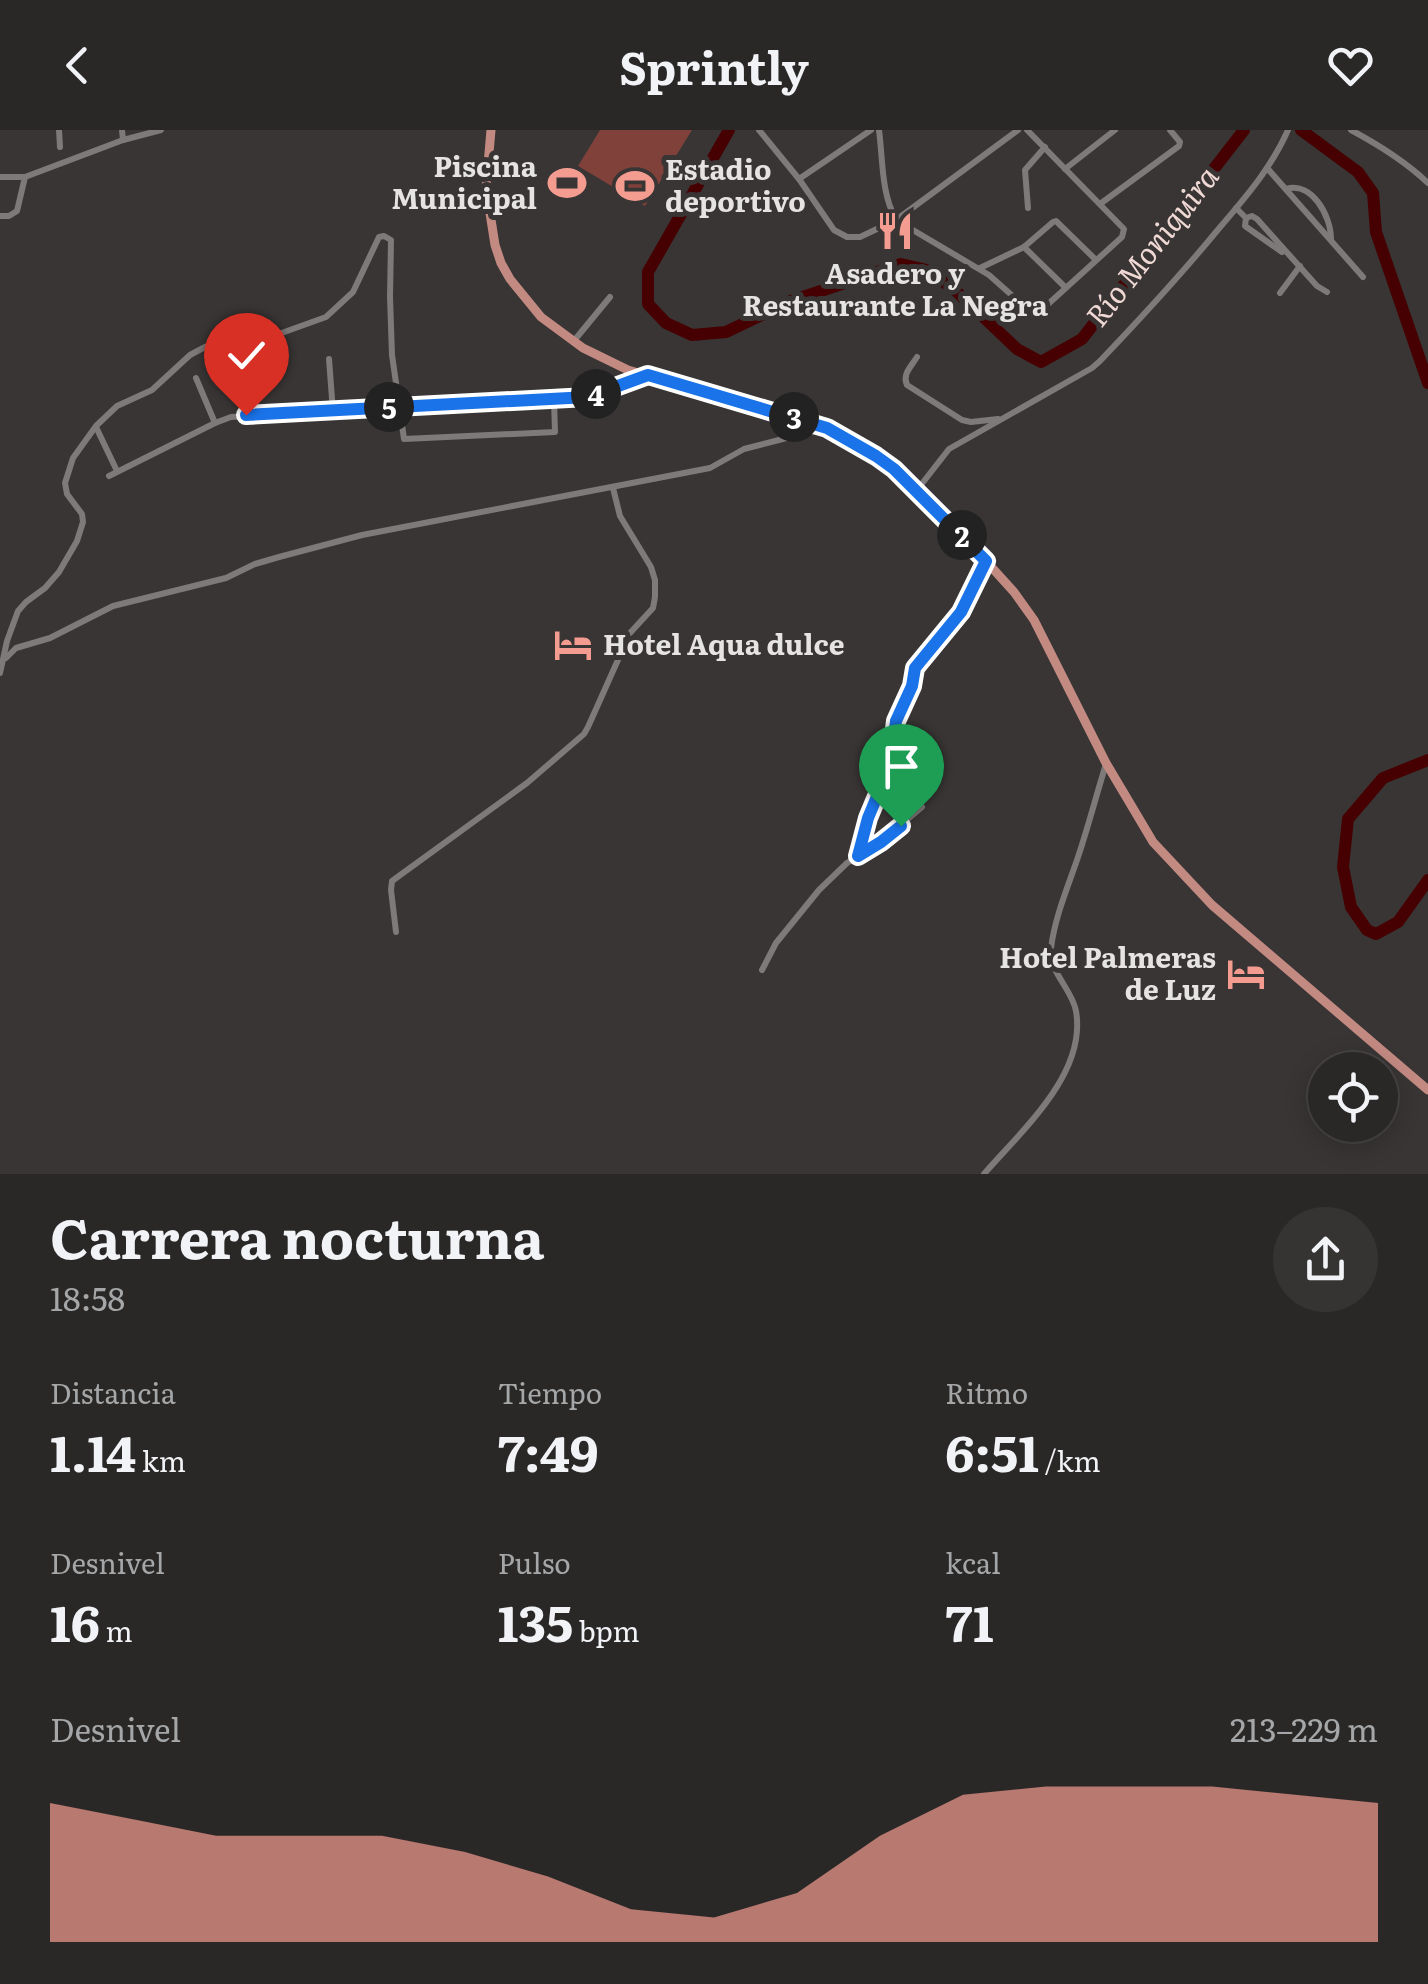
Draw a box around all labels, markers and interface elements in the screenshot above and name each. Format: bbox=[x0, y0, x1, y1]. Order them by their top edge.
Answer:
text: Sprintly bbox=[619, 32, 809, 99]
icon: back bbox=[50, 38, 105, 93]
icon: heart bbox=[1323, 38, 1378, 93]
place label: Piscina Municipal bbox=[392, 144, 538, 218]
place label: Estadio deportivo bbox=[665, 147, 806, 221]
water label: Río Moniquira bbox=[1074, 155, 1228, 335]
sports icon: Piscina Municipal bbox=[546, 162, 588, 204]
sports icon: Estadio deportivo bbox=[614, 165, 656, 207]
restaurant icon: Asadero y Restaurante La Negra bbox=[874, 210, 916, 252]
place label: Asadero y Restaurante La Negra bbox=[742, 251, 1049, 325]
pin bbox=[204, 313, 289, 416]
icon: check bbox=[219, 328, 274, 383]
pin: 4 bbox=[571, 369, 621, 419]
text: 4 bbox=[588, 373, 604, 415]
pin: 5 bbox=[364, 382, 414, 432]
text: 5 bbox=[381, 386, 397, 428]
pin: 3 bbox=[769, 392, 819, 442]
text: 3 bbox=[786, 396, 802, 438]
pin: 2 bbox=[937, 510, 987, 560]
text: 2 bbox=[954, 514, 970, 556]
place label: Hotel Aqua dulce bbox=[603, 622, 845, 664]
hotel icon: Hotel Aqua dulce bbox=[552, 624, 594, 666]
pin bbox=[859, 724, 944, 827]
icon: arrive bbox=[874, 739, 929, 794]
place label: Hotel Palmeras de Luz bbox=[999, 935, 1216, 1009]
hotel icon: Hotel Palmeras de Luz bbox=[1225, 953, 1267, 995]
map controls bbox=[1308, 1052, 1398, 1142]
button: locate bbox=[1308, 1052, 1398, 1142]
text: Carrera nocturna bbox=[50, 1194, 544, 1276]
button: share bbox=[1273, 1207, 1378, 1312]
text: 18:58 bbox=[50, 1273, 125, 1321]
text: Distancia bbox=[50, 1371, 176, 1413]
text: Tiempo bbox=[498, 1371, 602, 1413]
text: Ritmo bbox=[945, 1371, 1028, 1413]
text: 1.14 bbox=[50, 1413, 136, 1487]
text: 7:49 bbox=[498, 1413, 599, 1487]
text: 6:51 bbox=[945, 1413, 1039, 1487]
text: km bbox=[136, 1439, 186, 1481]
text: /km bbox=[1039, 1439, 1101, 1481]
text: Desnivel bbox=[50, 1541, 165, 1583]
text: Pulso bbox=[498, 1541, 571, 1583]
text: kcal bbox=[945, 1541, 1001, 1583]
text: 16 bbox=[50, 1583, 100, 1657]
text: 135 bbox=[498, 1583, 573, 1657]
text: 71 bbox=[945, 1583, 994, 1657]
text: m bbox=[100, 1609, 133, 1651]
text: bpm bbox=[573, 1609, 640, 1651]
text: Desnivel bbox=[50, 1704, 181, 1752]
text: 213–229 m bbox=[1230, 1704, 1378, 1752]

